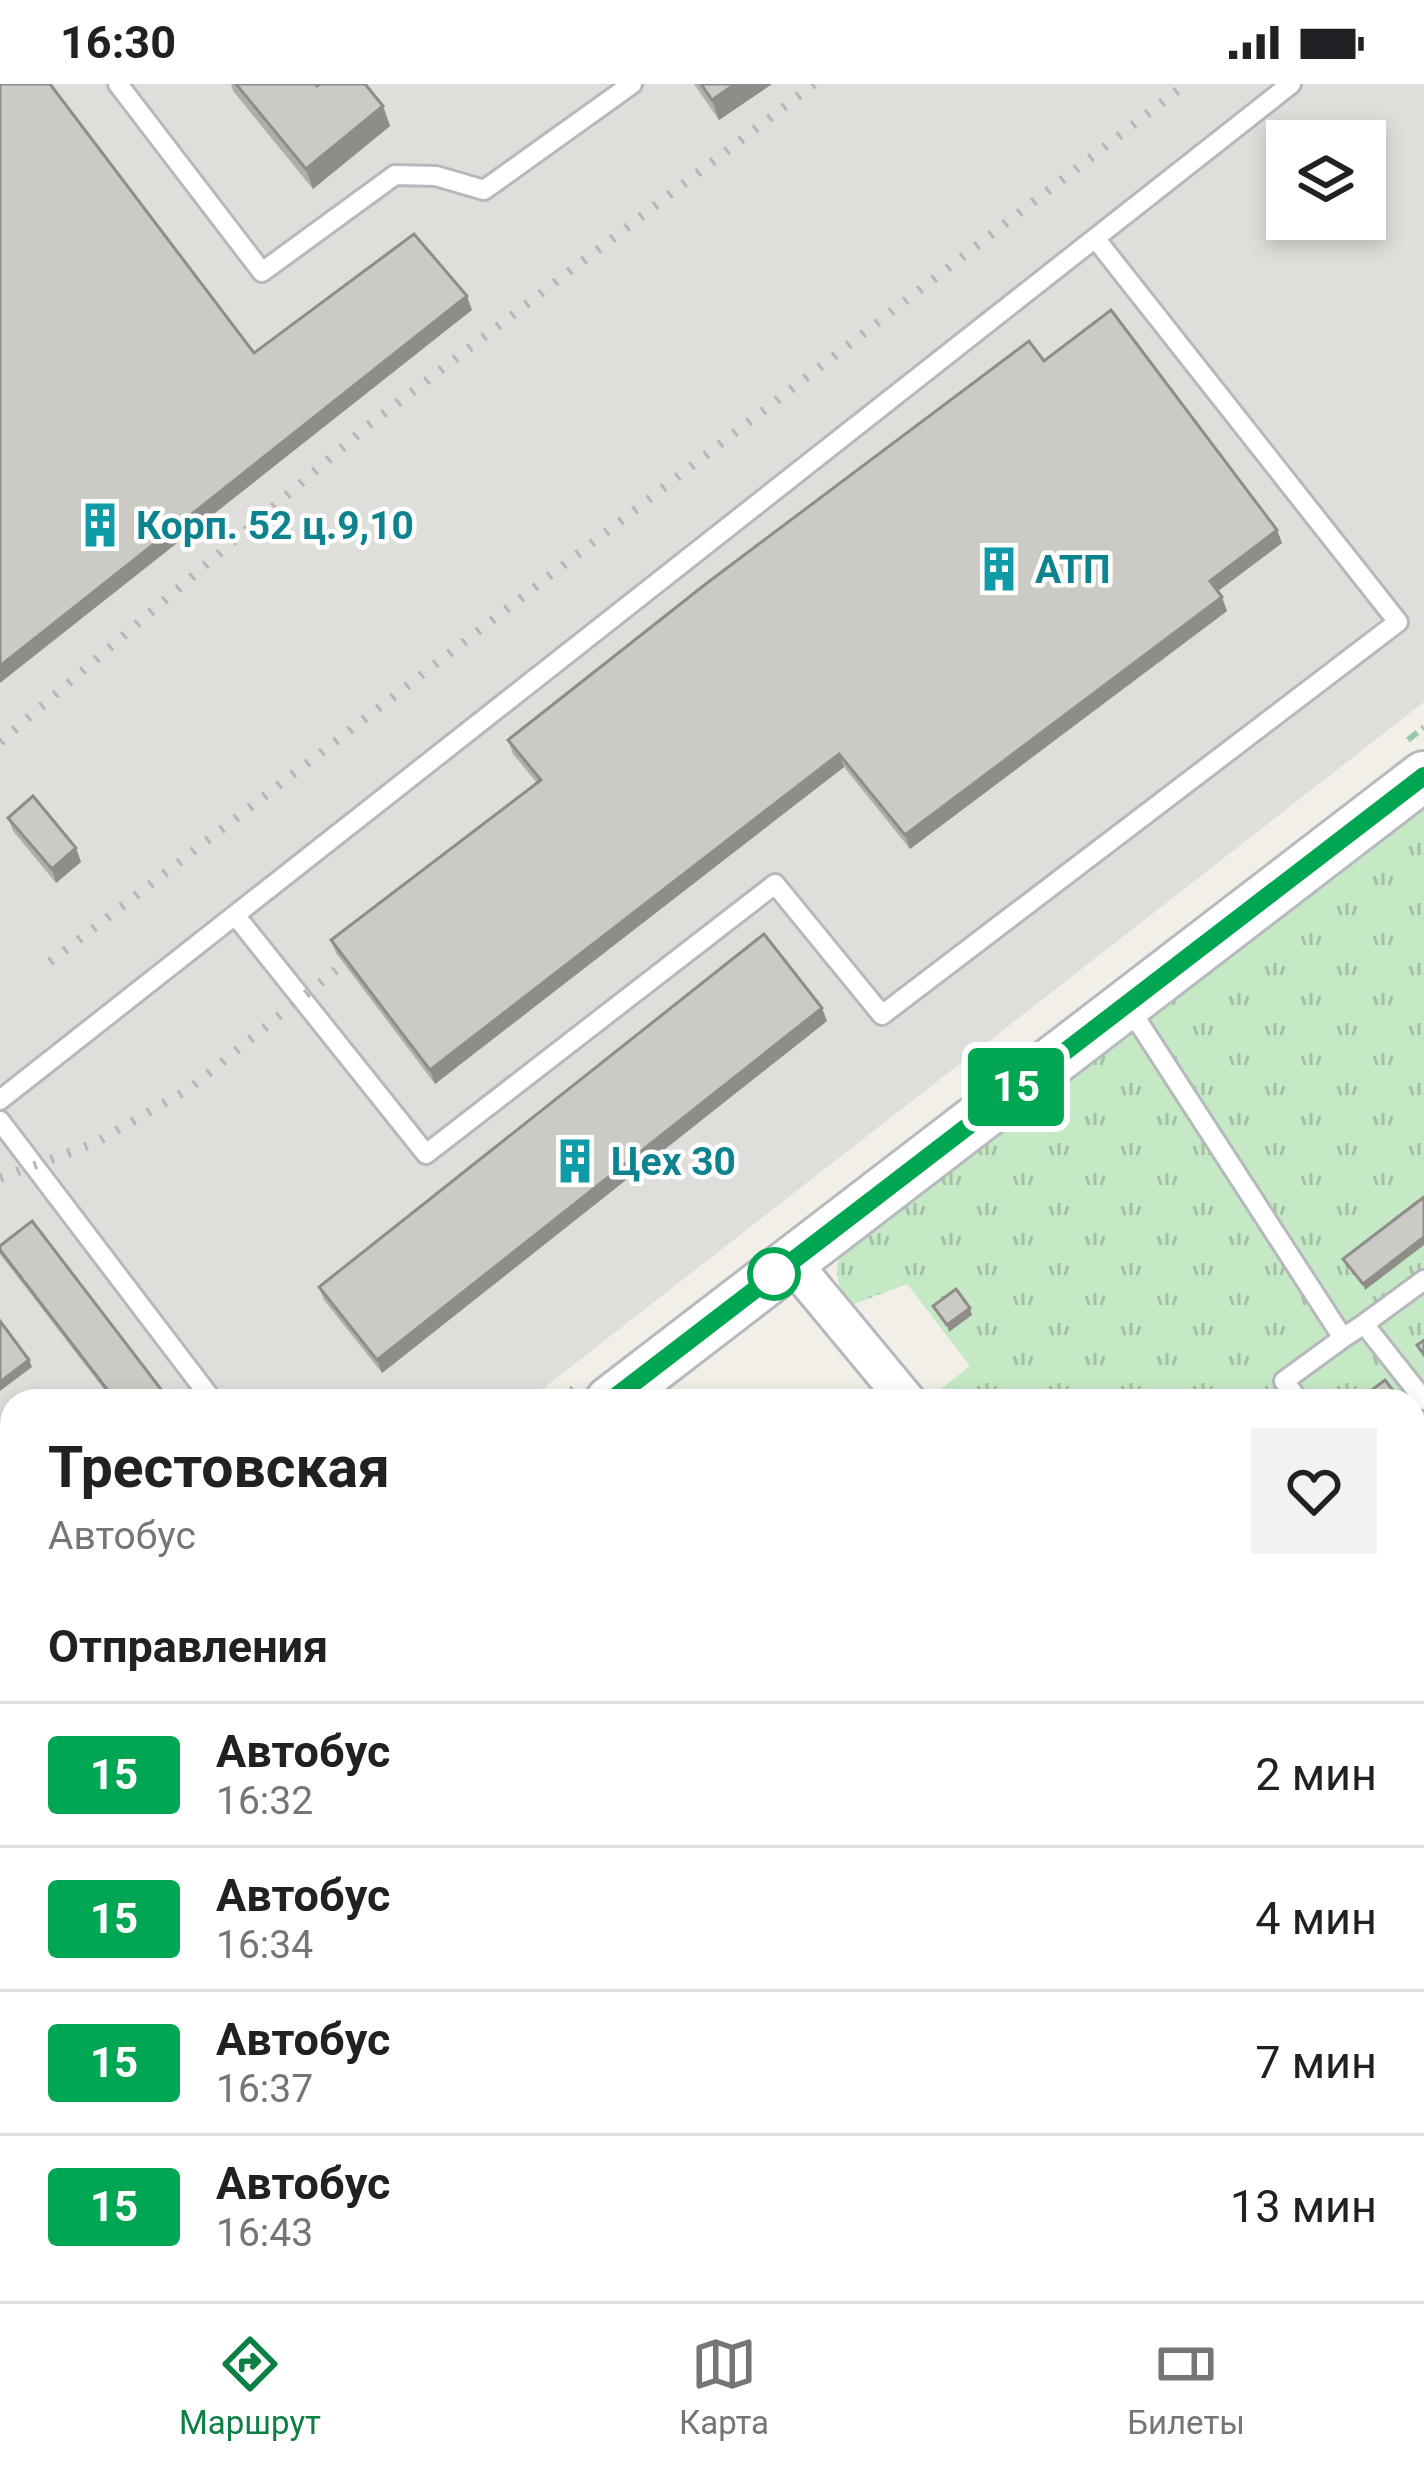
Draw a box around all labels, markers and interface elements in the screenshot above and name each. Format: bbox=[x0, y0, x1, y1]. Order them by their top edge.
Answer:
text: 16:30 bbox=[60, 16, 176, 69]
map controls bbox=[1266, 120, 1386, 240]
button: layers bbox=[1266, 120, 1386, 240]
building icon: Корп. 52 ц.9,10 bbox=[75, 500, 125, 550]
place label: Корп. 52 ц.9,10 bbox=[136, 503, 414, 549]
building icon: АТП bbox=[974, 544, 1024, 594]
place label: АТП bbox=[1035, 547, 1111, 593]
line badge: 15 bbox=[962, 1048, 1070, 1126]
text: 15 bbox=[992, 1062, 1040, 1111]
building icon: Цех 30 bbox=[550, 1136, 600, 1186]
place label: Цех 30 bbox=[611, 1139, 736, 1185]
unlabelled marker bbox=[749, 1249, 799, 1299]
button: heart bbox=[1251, 1428, 1377, 1554]
text: Трестовская bbox=[48, 1434, 390, 1501]
text: Автобус bbox=[48, 1513, 196, 1559]
text: Отправления bbox=[48, 1620, 328, 1673]
text: Автобус bbox=[216, 1725, 391, 1778]
text: 2 мин bbox=[1255, 1748, 1377, 1801]
text: 15 bbox=[90, 1750, 138, 1799]
text: 16:32 bbox=[216, 1778, 313, 1824]
text: Автобус bbox=[216, 1869, 391, 1922]
text: 4 мин bbox=[1255, 1892, 1377, 1945]
text: 15 bbox=[90, 1894, 138, 1943]
text: 16:34 bbox=[216, 1922, 313, 1968]
text: Автобус bbox=[216, 2013, 391, 2066]
text: 7 мин bbox=[1255, 2036, 1377, 2089]
text: 15 bbox=[90, 2038, 138, 2087]
text: 16:37 bbox=[216, 2066, 313, 2112]
text: Автобус bbox=[216, 2157, 391, 2210]
text: 13 мин bbox=[1230, 2180, 1377, 2233]
text: 15 bbox=[90, 2182, 138, 2231]
text: 16:43 bbox=[216, 2210, 313, 2256]
tab: Маршрут bbox=[179, 2331, 321, 2442]
tab: Карта bbox=[679, 2331, 769, 2442]
tab: Билеты bbox=[1127, 2331, 1245, 2442]

